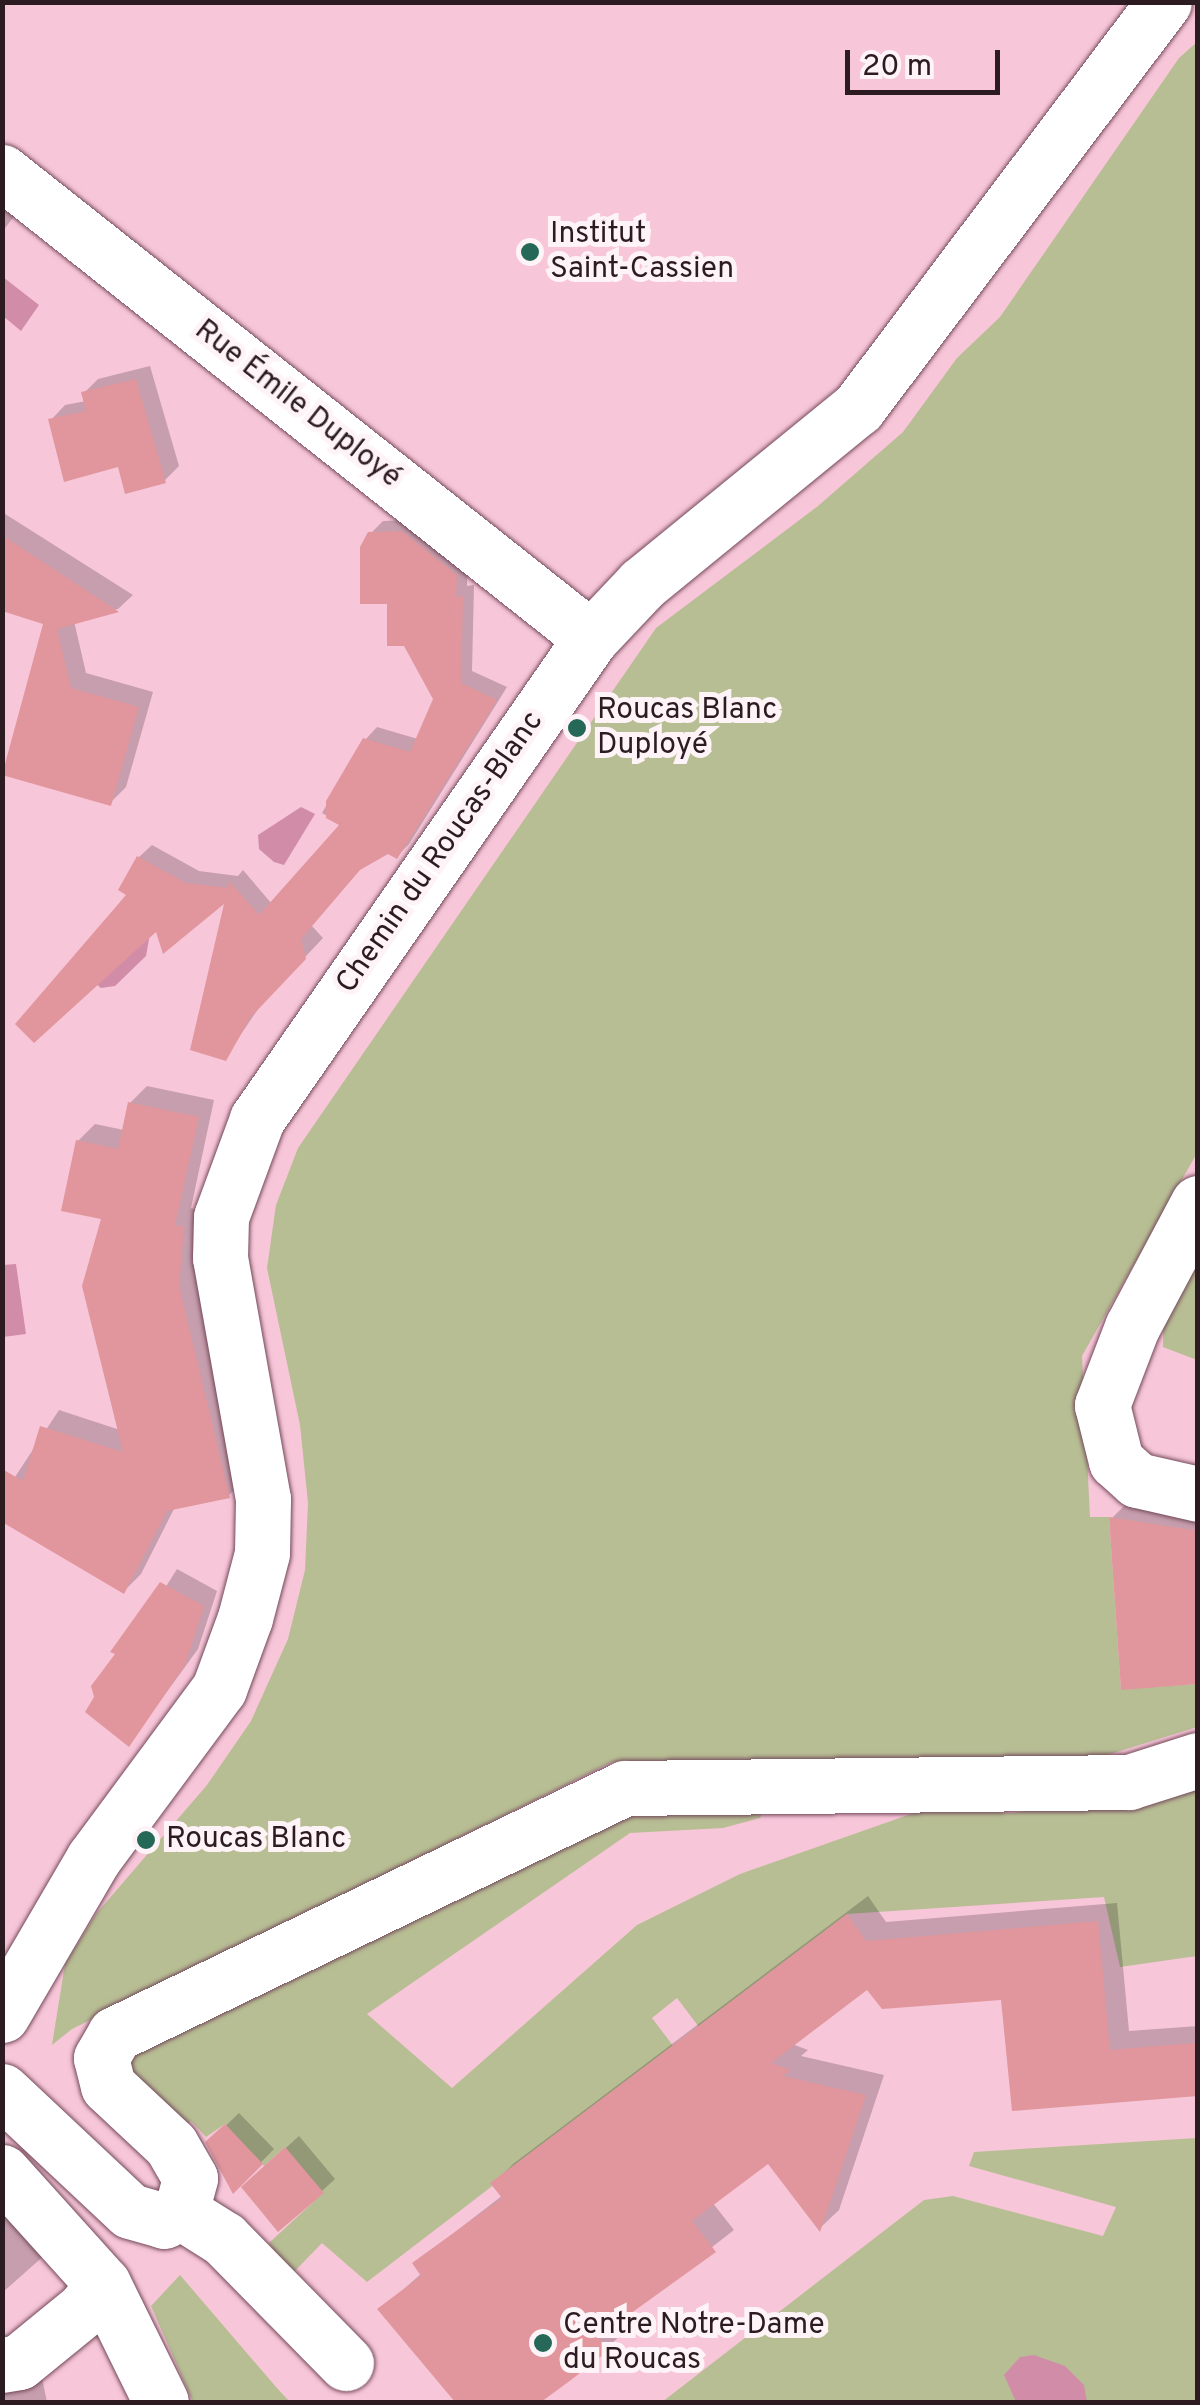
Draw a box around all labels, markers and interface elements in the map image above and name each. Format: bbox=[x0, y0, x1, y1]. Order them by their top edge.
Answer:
scale bar bbox=[850, 30, 1005, 92]
text: 20 m bbox=[862, 49, 932, 86]
place label: Institut Saint-Cassien bbox=[550, 217, 734, 288]
marker: Institut Saint-Cassien bbox=[519, 241, 541, 263]
street label: Rue Émile Duployé bbox=[187, 313, 407, 497]
place label: Roucas Blanc Duployé bbox=[597, 693, 777, 764]
street label: Chemin du Roucas-Blanc bbox=[330, 705, 552, 1001]
marker: Roucas Blanc Duployé bbox=[566, 717, 588, 739]
place label: Roucas Blanc bbox=[166, 1822, 346, 1858]
marker: Roucas Blanc bbox=[135, 1829, 157, 1851]
place label: Centre Notre-Dame du Roucas bbox=[563, 2308, 825, 2378]
marker: Centre Notre-Dame du Roucas bbox=[532, 2332, 554, 2354]

